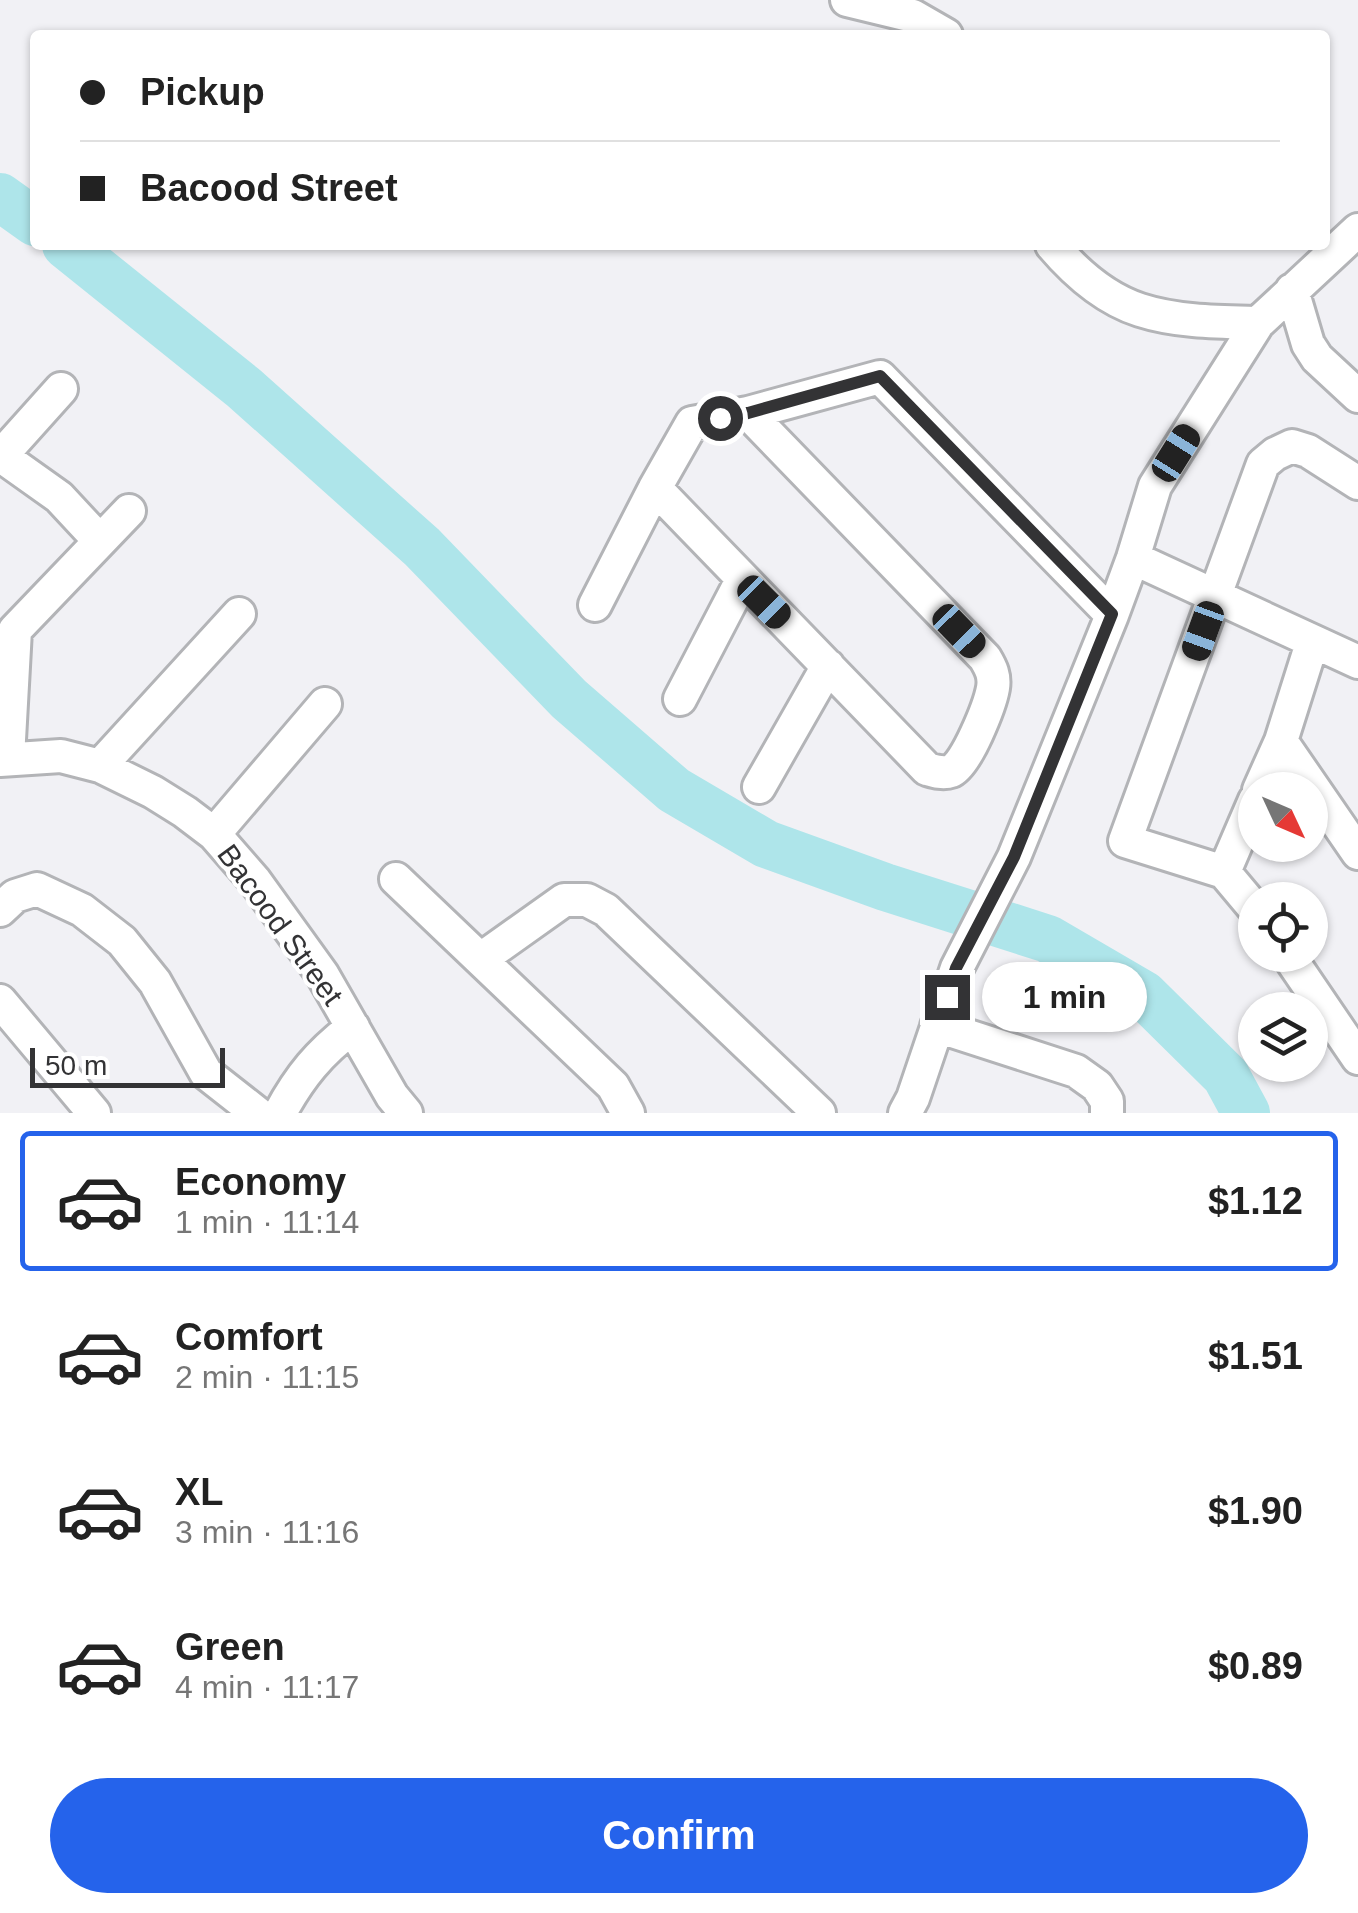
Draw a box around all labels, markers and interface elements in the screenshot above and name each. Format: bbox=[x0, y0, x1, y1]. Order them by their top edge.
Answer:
text: Pickup bbox=[140, 71, 265, 113]
text: Bacood Street bbox=[140, 167, 398, 209]
route start bbox=[698, 396, 743, 441]
car bbox=[1147, 420, 1205, 486]
car bbox=[732, 570, 796, 634]
car bbox=[1179, 598, 1227, 664]
car bbox=[927, 599, 991, 663]
north arrow bbox=[1238, 772, 1328, 862]
map controls bbox=[1238, 772, 1328, 1082]
street label: Bacood Street bbox=[211, 838, 350, 1012]
button: locate bbox=[1238, 882, 1328, 972]
callout: 1 min bbox=[982, 962, 1147, 1032]
route end bbox=[925, 975, 970, 1020]
text: 1 min bbox=[1023, 979, 1106, 1015]
button: layers bbox=[1238, 992, 1328, 1082]
scale bar bbox=[30, 1043, 225, 1088]
text: 50 m bbox=[45, 1050, 107, 1081]
icon: car bbox=[55, 1156, 145, 1246]
text: Economy bbox=[175, 1161, 346, 1203]
text: $1.12 bbox=[1208, 1180, 1303, 1222]
text: 1 min · 11:14 bbox=[175, 1204, 359, 1240]
icon: car bbox=[55, 1311, 145, 1401]
text: Comfort bbox=[175, 1316, 323, 1358]
text: $1.51 bbox=[1208, 1335, 1303, 1377]
text: 2 min · 11:15 bbox=[175, 1359, 359, 1395]
icon: car bbox=[55, 1466, 145, 1556]
text: XL bbox=[175, 1471, 224, 1513]
text: $1.90 bbox=[1208, 1490, 1303, 1532]
text: 3 min · 11:16 bbox=[175, 1514, 359, 1550]
icon: car bbox=[55, 1621, 145, 1711]
text: Green bbox=[175, 1626, 285, 1668]
text: $0.89 bbox=[1208, 1645, 1303, 1687]
text: 4 min · 11:17 bbox=[175, 1669, 359, 1705]
button: Confirm bbox=[50, 1778, 1308, 1893]

